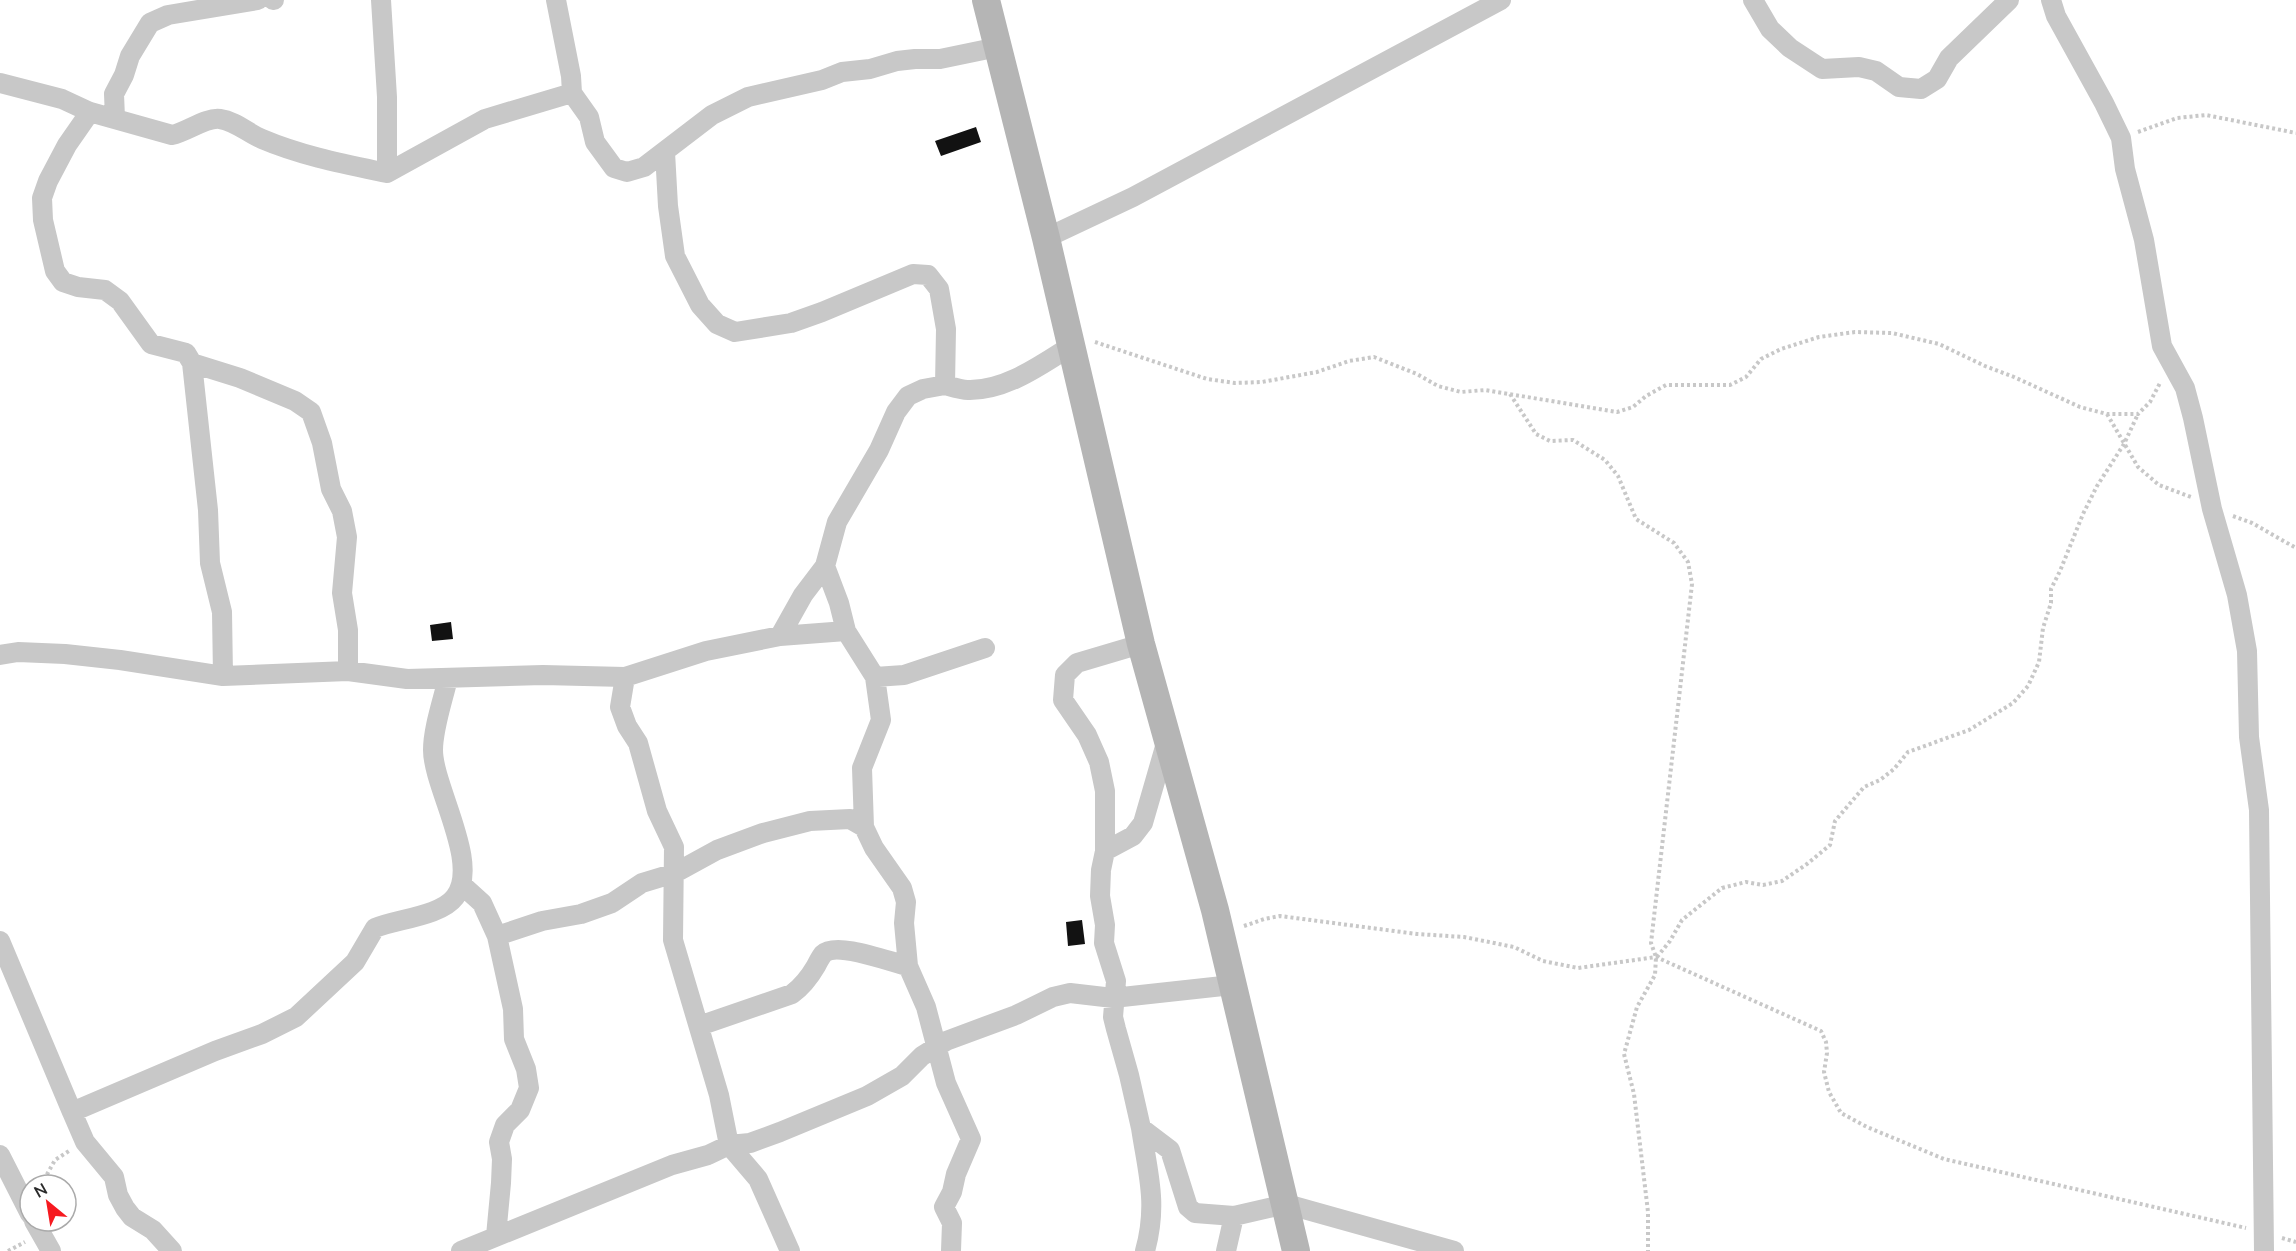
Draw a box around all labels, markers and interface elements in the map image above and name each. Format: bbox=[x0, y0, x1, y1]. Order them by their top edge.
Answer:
north arrow bbox=[18, 1173, 78, 1233]
text: N bbox=[30, 1178, 52, 1203]

